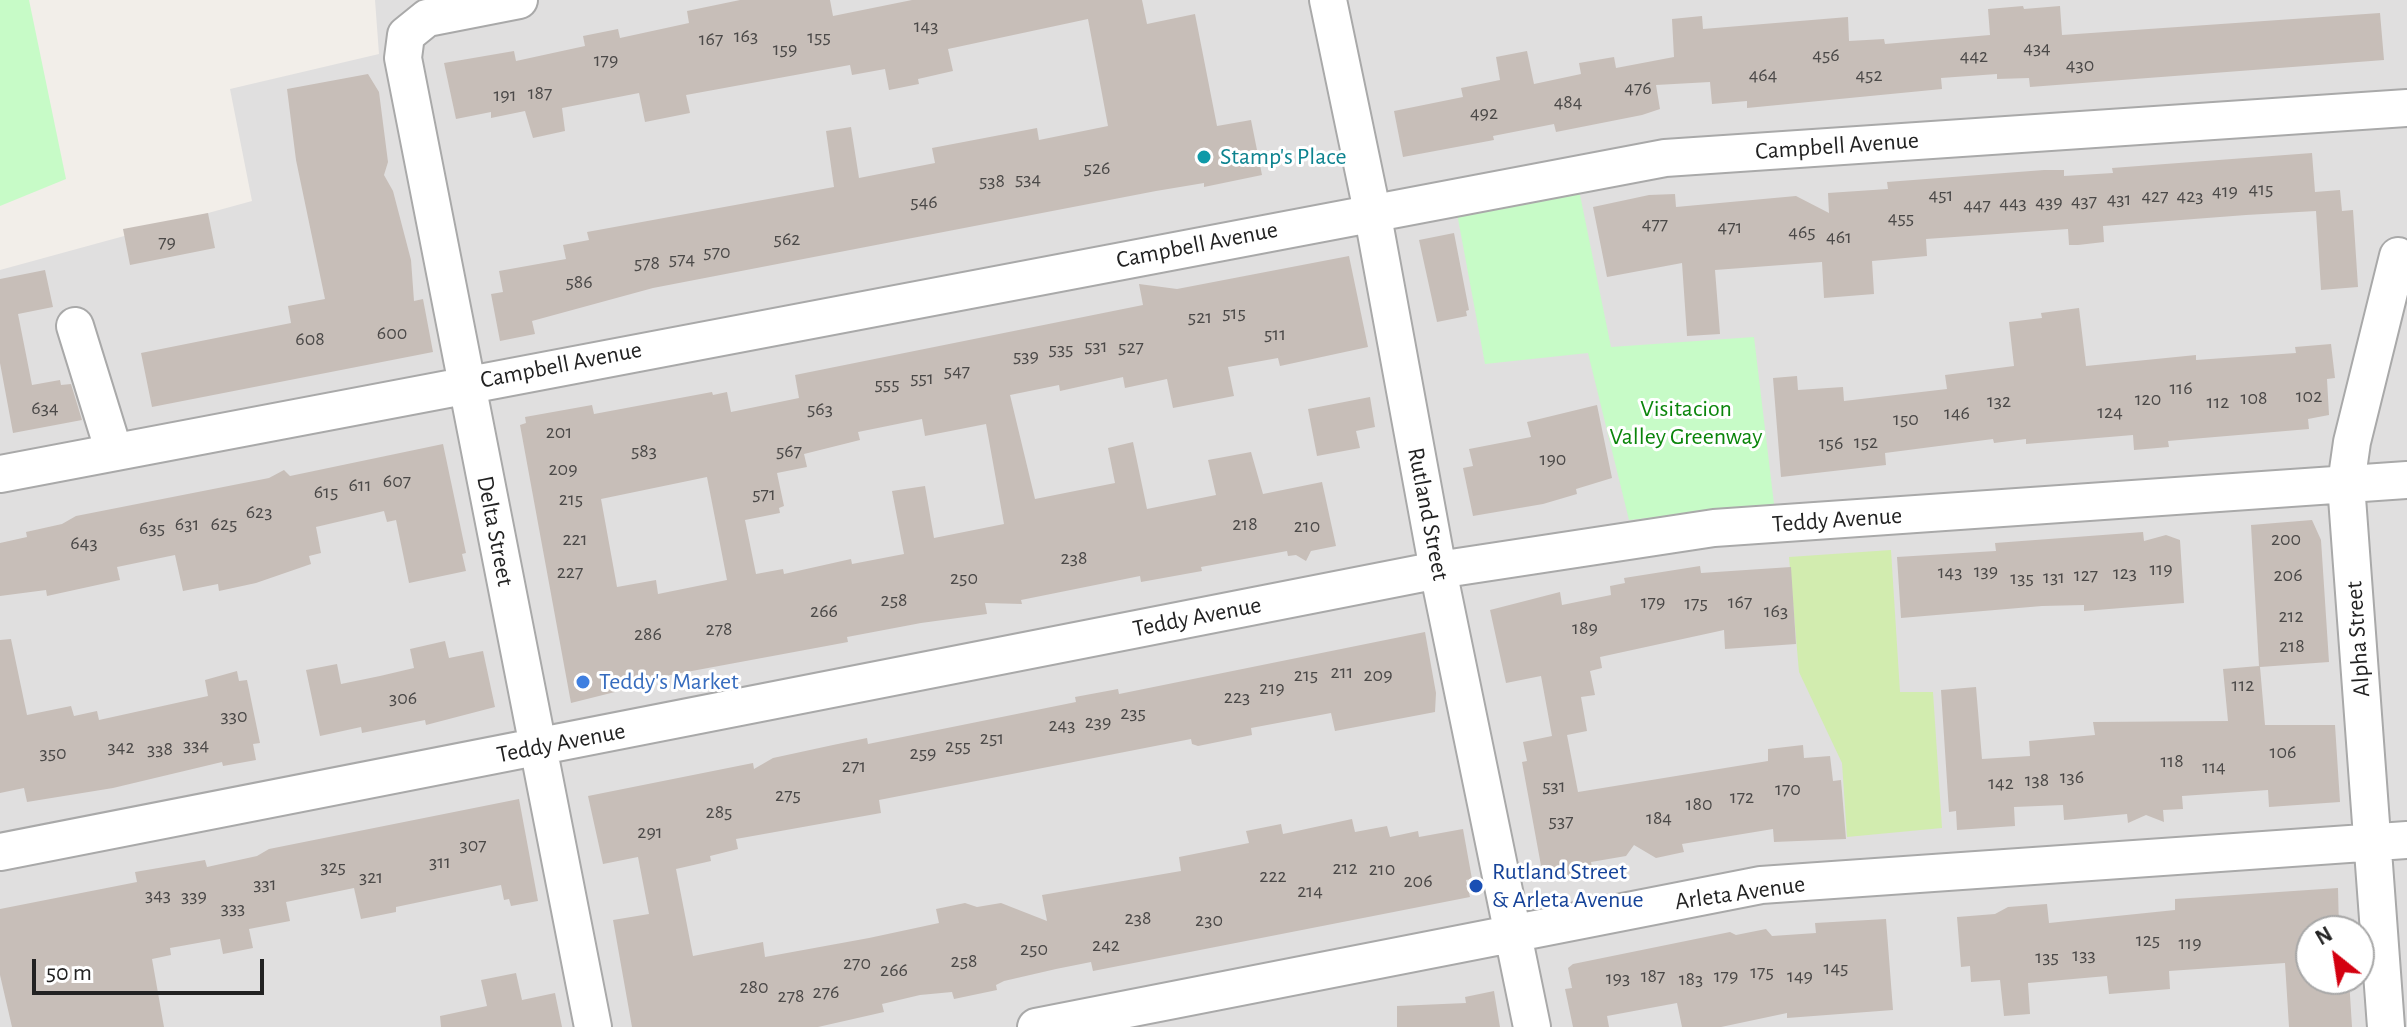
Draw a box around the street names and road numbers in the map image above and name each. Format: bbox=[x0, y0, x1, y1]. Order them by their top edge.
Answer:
street label: Campbell Avenue bbox=[1754, 126, 1920, 166]
street label: Campbell Avenue bbox=[1114, 215, 1280, 275]
street label: Campbell Avenue bbox=[478, 335, 644, 395]
street label: Rutland Street bbox=[1401, 445, 1455, 583]
street label: Delta Street bbox=[470, 473, 520, 589]
street label: Teddy Avenue bbox=[1771, 501, 1903, 539]
street label: Alpha Street bbox=[2340, 580, 2376, 698]
street label: Teddy Avenue bbox=[1130, 590, 1264, 644]
street label: Teddy Avenue bbox=[494, 716, 628, 770]
street label: Arleta Avenue bbox=[1673, 870, 1807, 916]

